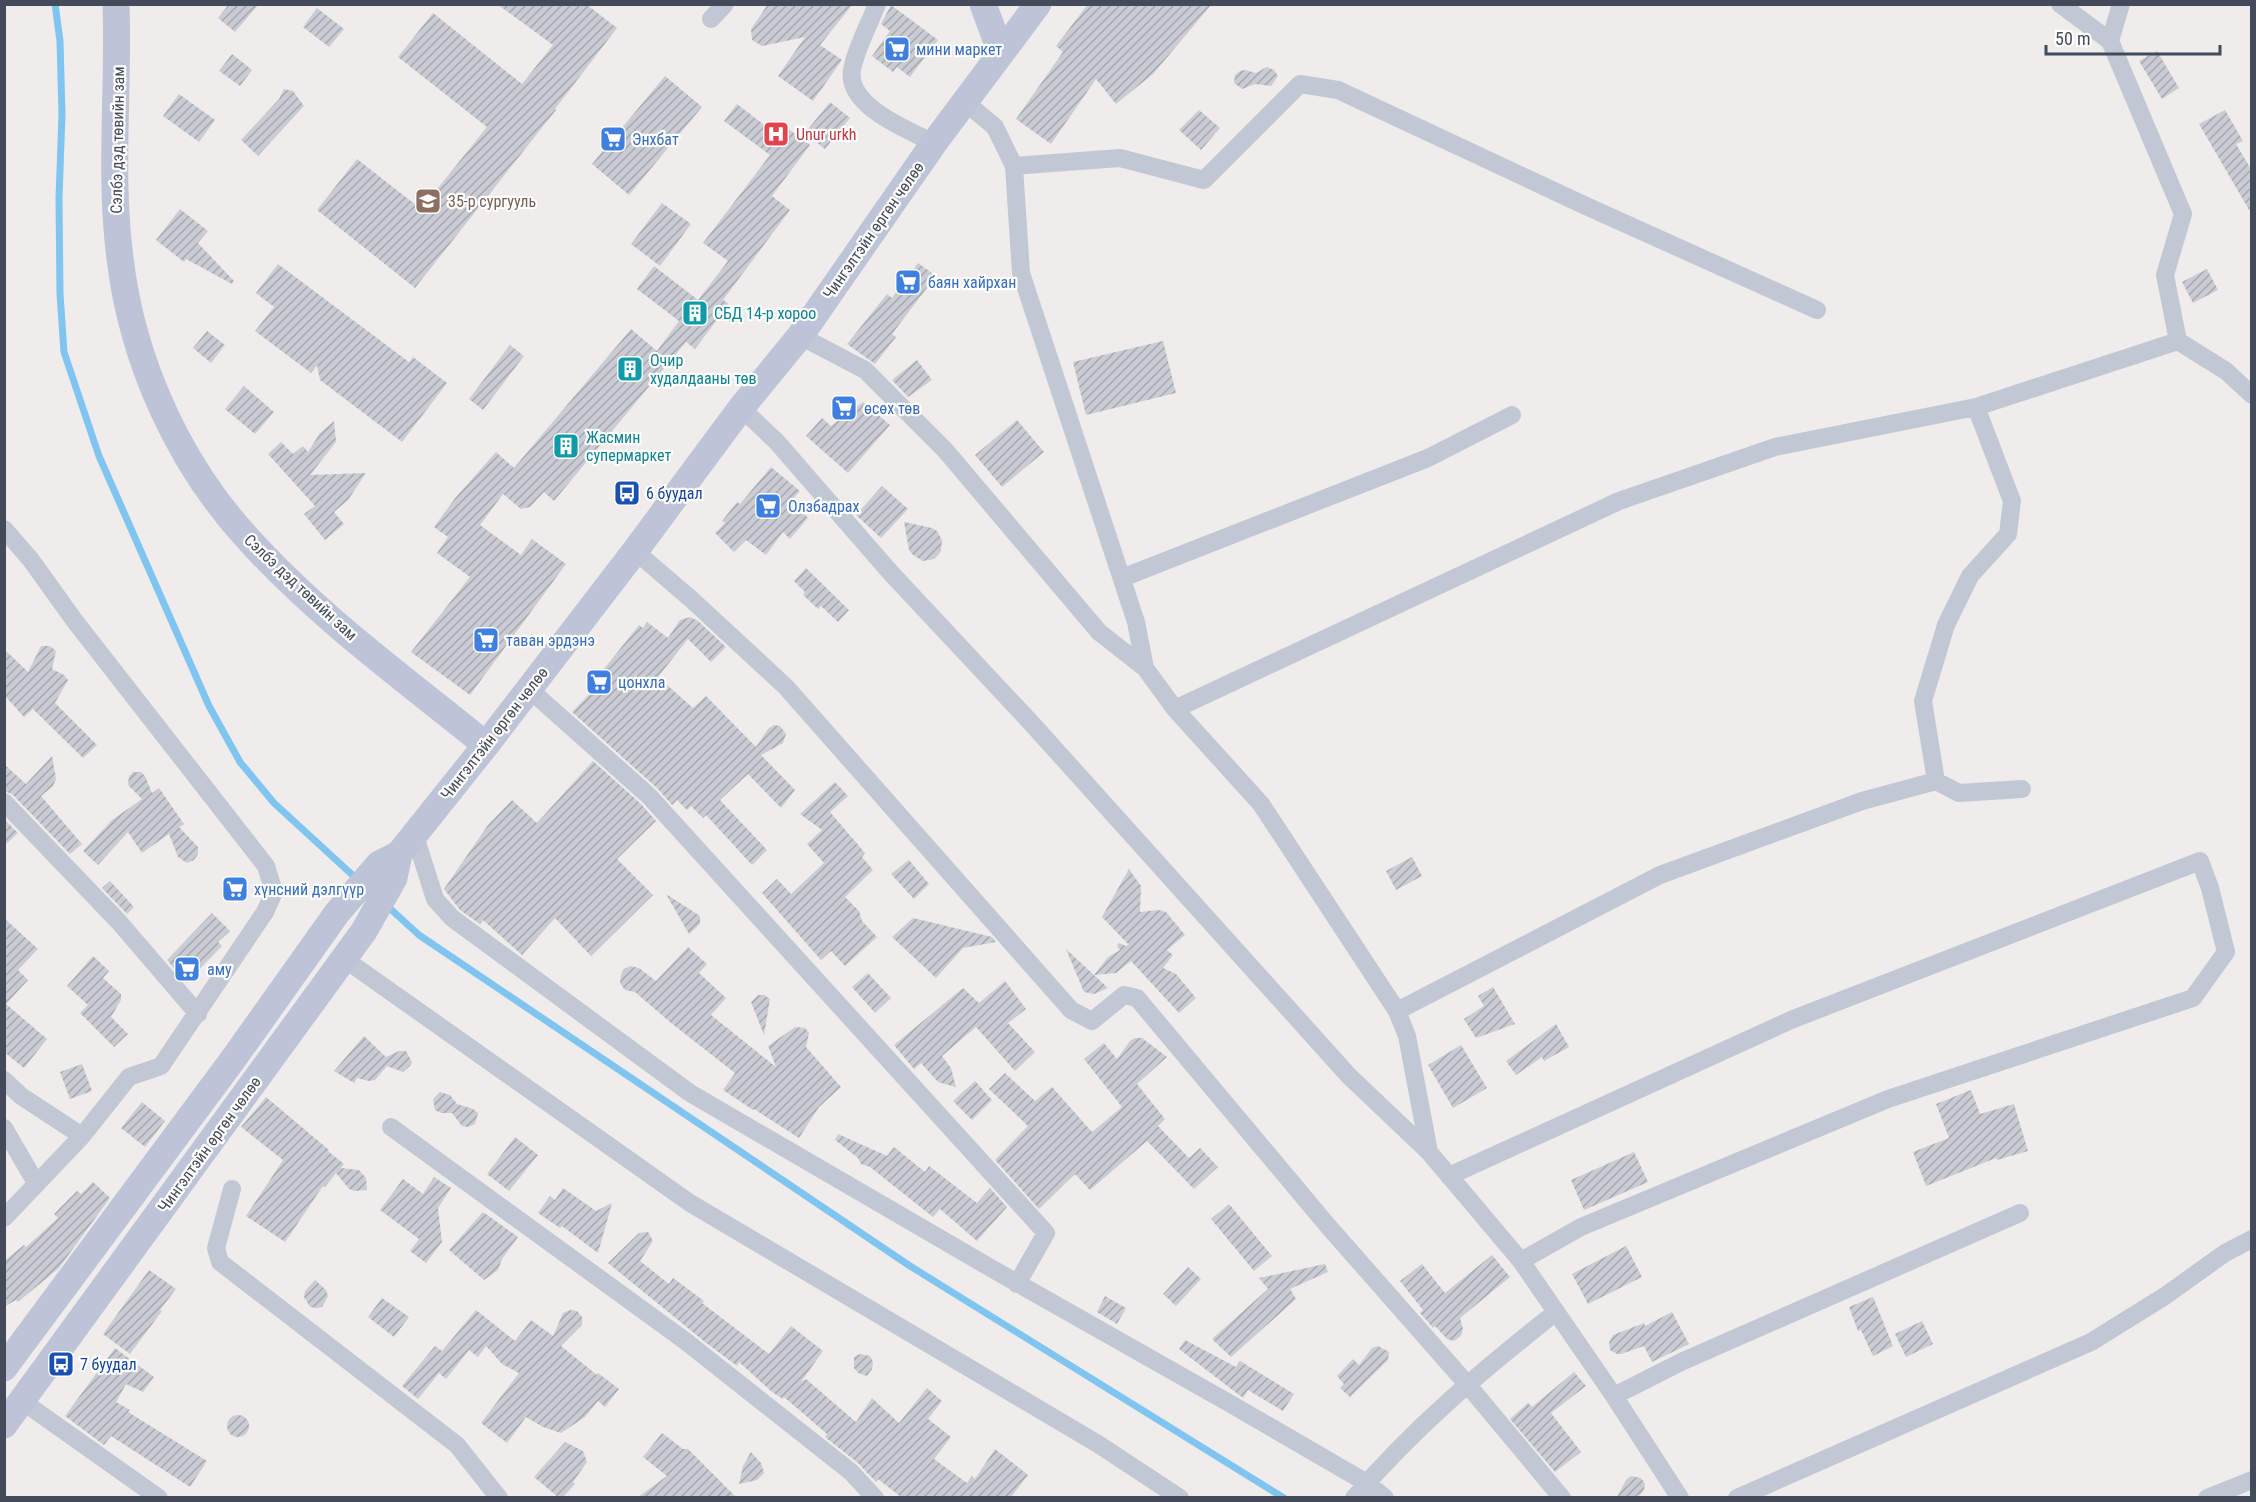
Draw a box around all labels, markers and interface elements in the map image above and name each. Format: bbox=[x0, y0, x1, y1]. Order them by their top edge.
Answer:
scale bar bbox=[2046, 18, 2220, 56]
text: 50 m bbox=[2055, 28, 2090, 49]
supermarket icon: мини маркет bbox=[882, 34, 912, 64]
place label: мини маркет bbox=[916, 40, 1002, 59]
street label: Сэлбэ дэд төвийн зам bbox=[107, 66, 128, 214]
hospital icon: Unur urkh bbox=[761, 119, 791, 149]
supermarket icon: Энхбат bbox=[598, 124, 628, 154]
place label: Unur urkh bbox=[796, 125, 857, 144]
place label: Энхбат bbox=[632, 130, 679, 149]
street label: Чингэлтэйн өргөн чөлөө bbox=[819, 158, 928, 302]
school or university icon: 35-р сургууль bbox=[413, 186, 443, 216]
place label: 35-р сургууль bbox=[448, 192, 536, 211]
supermarket icon: баян хайрхан bbox=[893, 267, 923, 297]
place label: баян хайрхан bbox=[928, 273, 1016, 292]
building icon: СБД 14-р хороо bbox=[680, 298, 710, 328]
place label: СБД 14-р хороо bbox=[714, 304, 816, 323]
place label: Очир худалдааны төв bbox=[650, 351, 756, 388]
building icon: Очир худалдааны төв bbox=[615, 354, 645, 384]
supermarket icon: өсөх төв bbox=[829, 393, 859, 423]
place label: өсөх төв bbox=[864, 399, 920, 418]
place label: Жасмин супермаркет bbox=[586, 428, 671, 465]
building icon: Жасмин супермаркет bbox=[551, 431, 581, 461]
bus stop icon: 6 буудал bbox=[612, 478, 642, 508]
place label: 6 буудал bbox=[646, 484, 703, 503]
supermarket icon: Олзбадрах bbox=[753, 491, 783, 521]
place label: Олзбадрах bbox=[788, 497, 860, 516]
street label: Сэлбэ дэд төвийн зам bbox=[240, 530, 361, 645]
supermarket icon: таван эрдэнэ bbox=[471, 625, 501, 655]
place label: таван эрдэнэ bbox=[506, 631, 595, 650]
street label: Чингэлтэйн өргөн чөлөө bbox=[437, 663, 552, 803]
supermarket icon: цонхла bbox=[584, 667, 614, 697]
place label: цонхла bbox=[618, 673, 665, 692]
supermarket icon: хүнсний дэлгүүр bbox=[220, 874, 250, 904]
place label: хүнсний дэлгүүр bbox=[254, 880, 364, 899]
supermarket icon: аму bbox=[172, 954, 202, 984]
place label: аму bbox=[207, 960, 232, 979]
street label: Чингэлтэйн өргөн чөлөө bbox=[154, 1073, 265, 1216]
bus stop icon: 7 буудал bbox=[46, 1349, 76, 1379]
place label: 7 буудал bbox=[80, 1355, 137, 1374]

